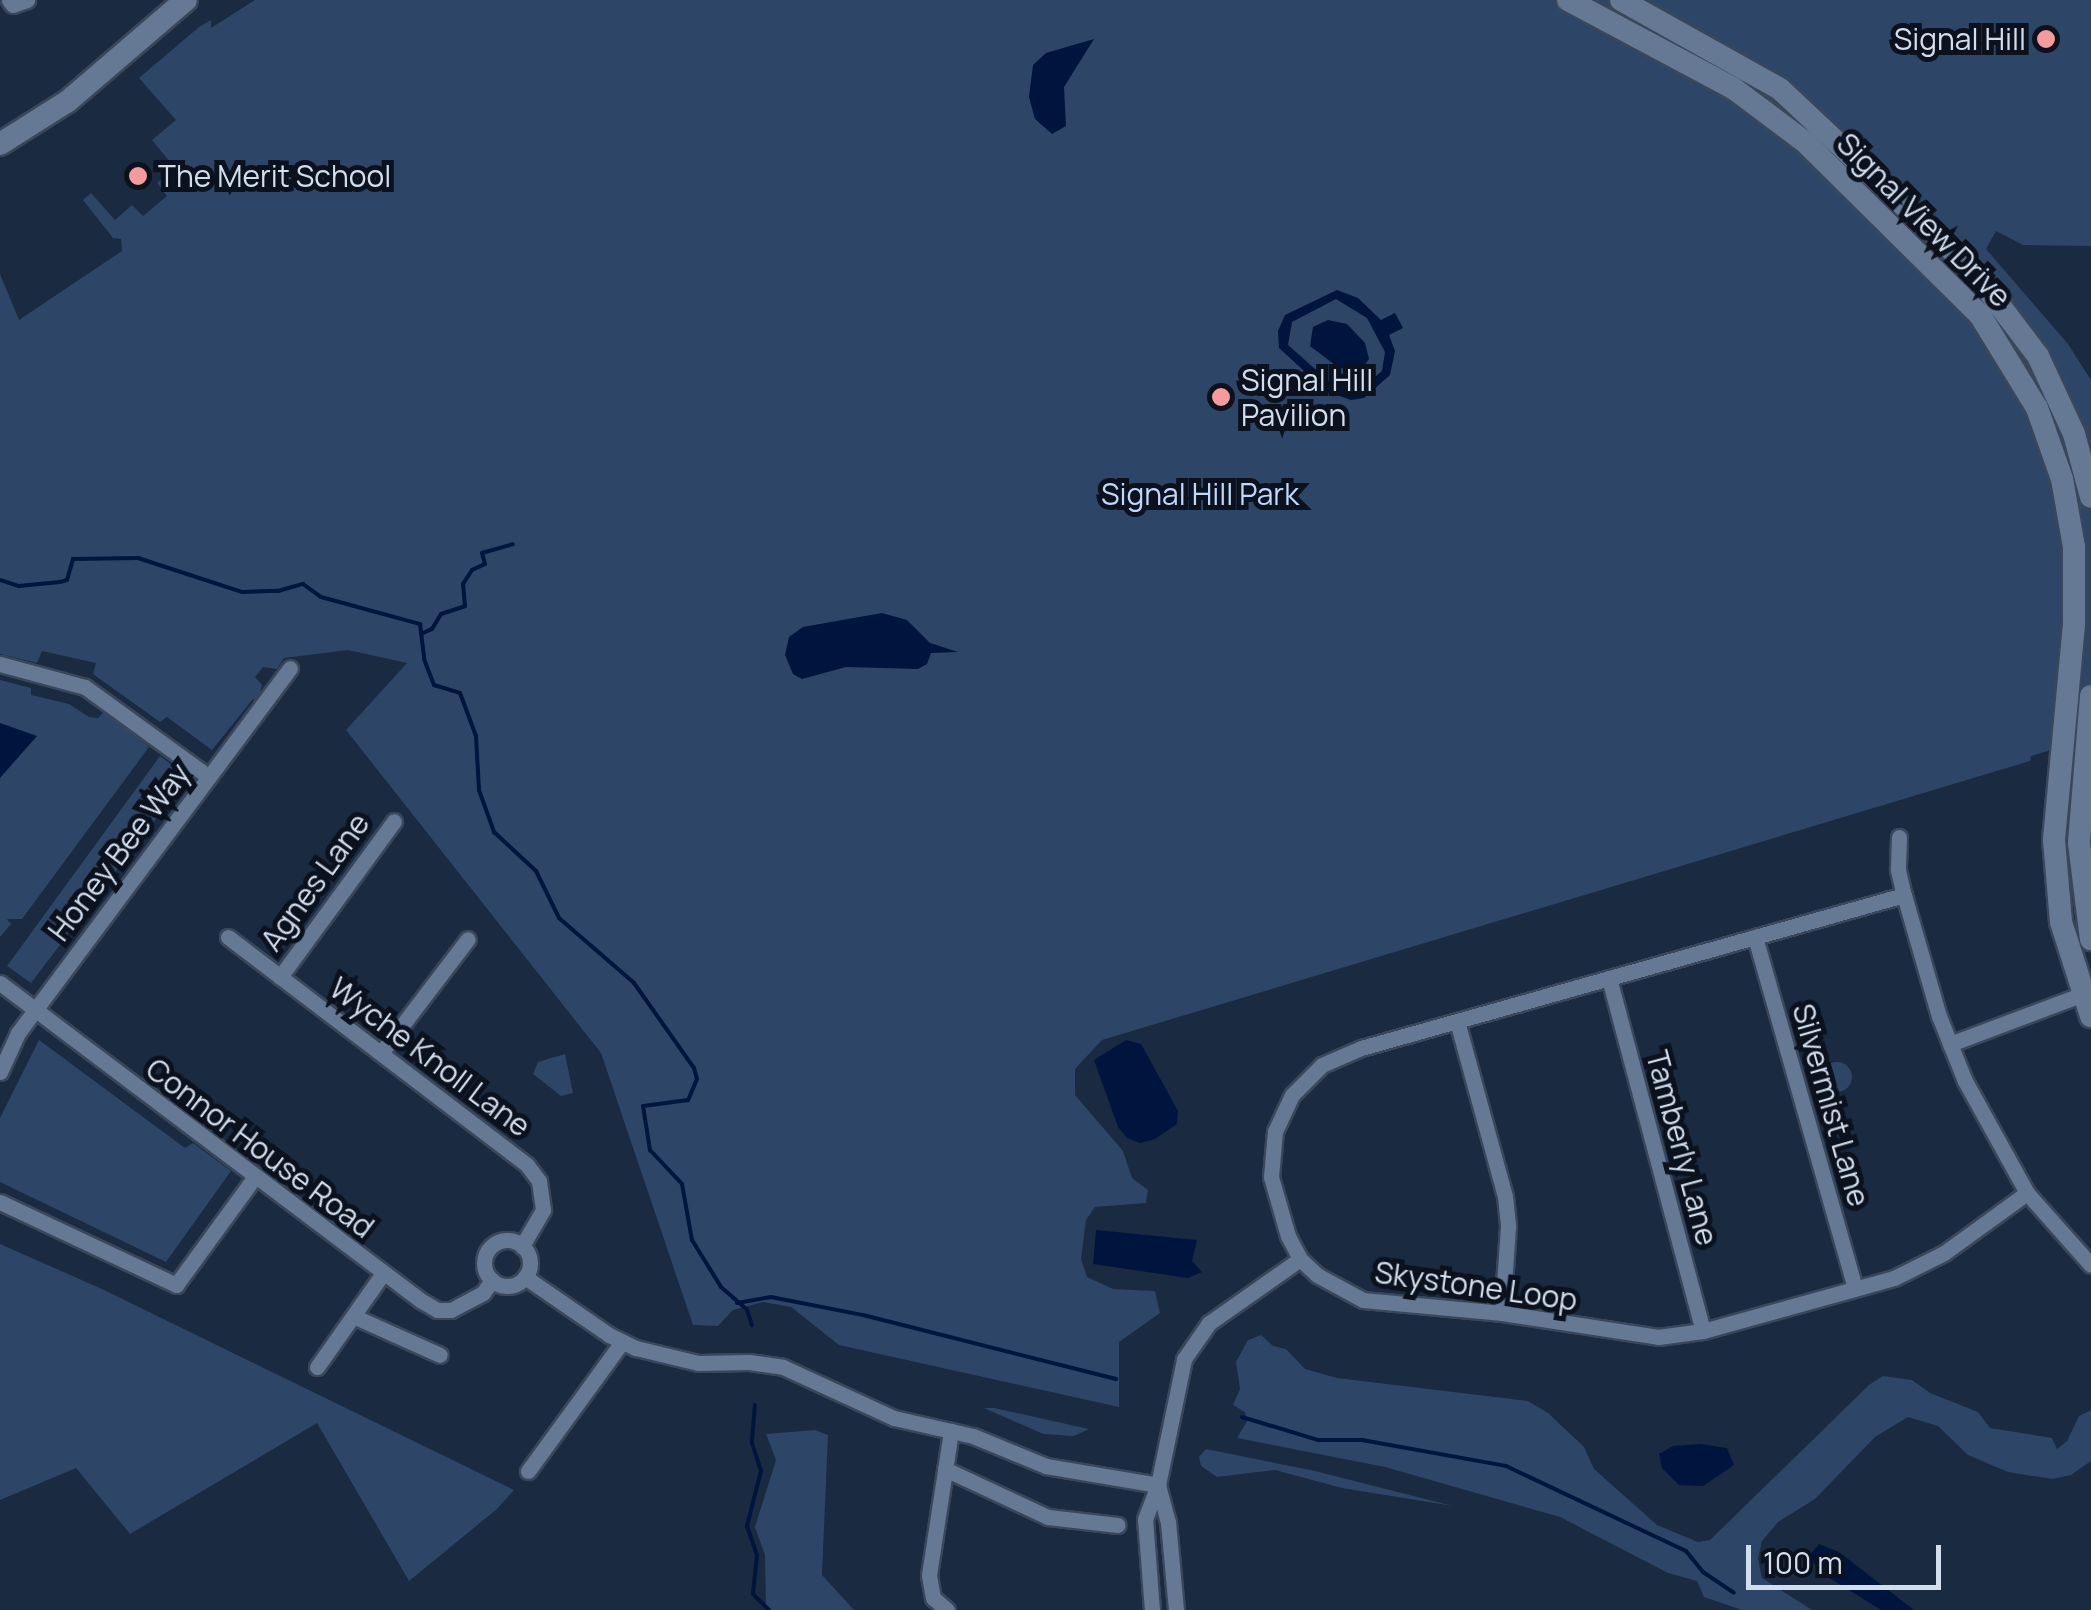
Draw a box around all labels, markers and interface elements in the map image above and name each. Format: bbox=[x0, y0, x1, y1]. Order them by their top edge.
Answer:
place label: Signal Hill bbox=[1894, 21, 2026, 57]
marker: Signal Hill bbox=[2035, 28, 2057, 50]
street label: Signal View Drive bbox=[1829, 125, 2019, 315]
place label: The Merit School bbox=[158, 158, 391, 194]
marker: The Merit School bbox=[127, 165, 149, 187]
place label: Signal Hill Pavilion bbox=[1241, 362, 1373, 432]
marker: Signal Hill Pavilion bbox=[1210, 386, 1232, 408]
park label: Signal Hill Park bbox=[1101, 476, 1299, 512]
street label: Honey Bee Way bbox=[41, 756, 197, 948]
street label: Agnes Lane bbox=[253, 806, 377, 958]
street label: Wyche Knoll Lane bbox=[323, 970, 537, 1144]
street label: Silvermist Lane bbox=[1785, 1000, 1877, 1210]
street label: Tamberly Lane bbox=[1639, 1047, 1725, 1249]
street label: Connor House Road bbox=[139, 1051, 381, 1245]
street label: Skystone Loop bbox=[1373, 1254, 1579, 1318]
scale bar bbox=[1751, 1525, 1946, 1587]
text: 100 m bbox=[1763, 1542, 1843, 1583]

